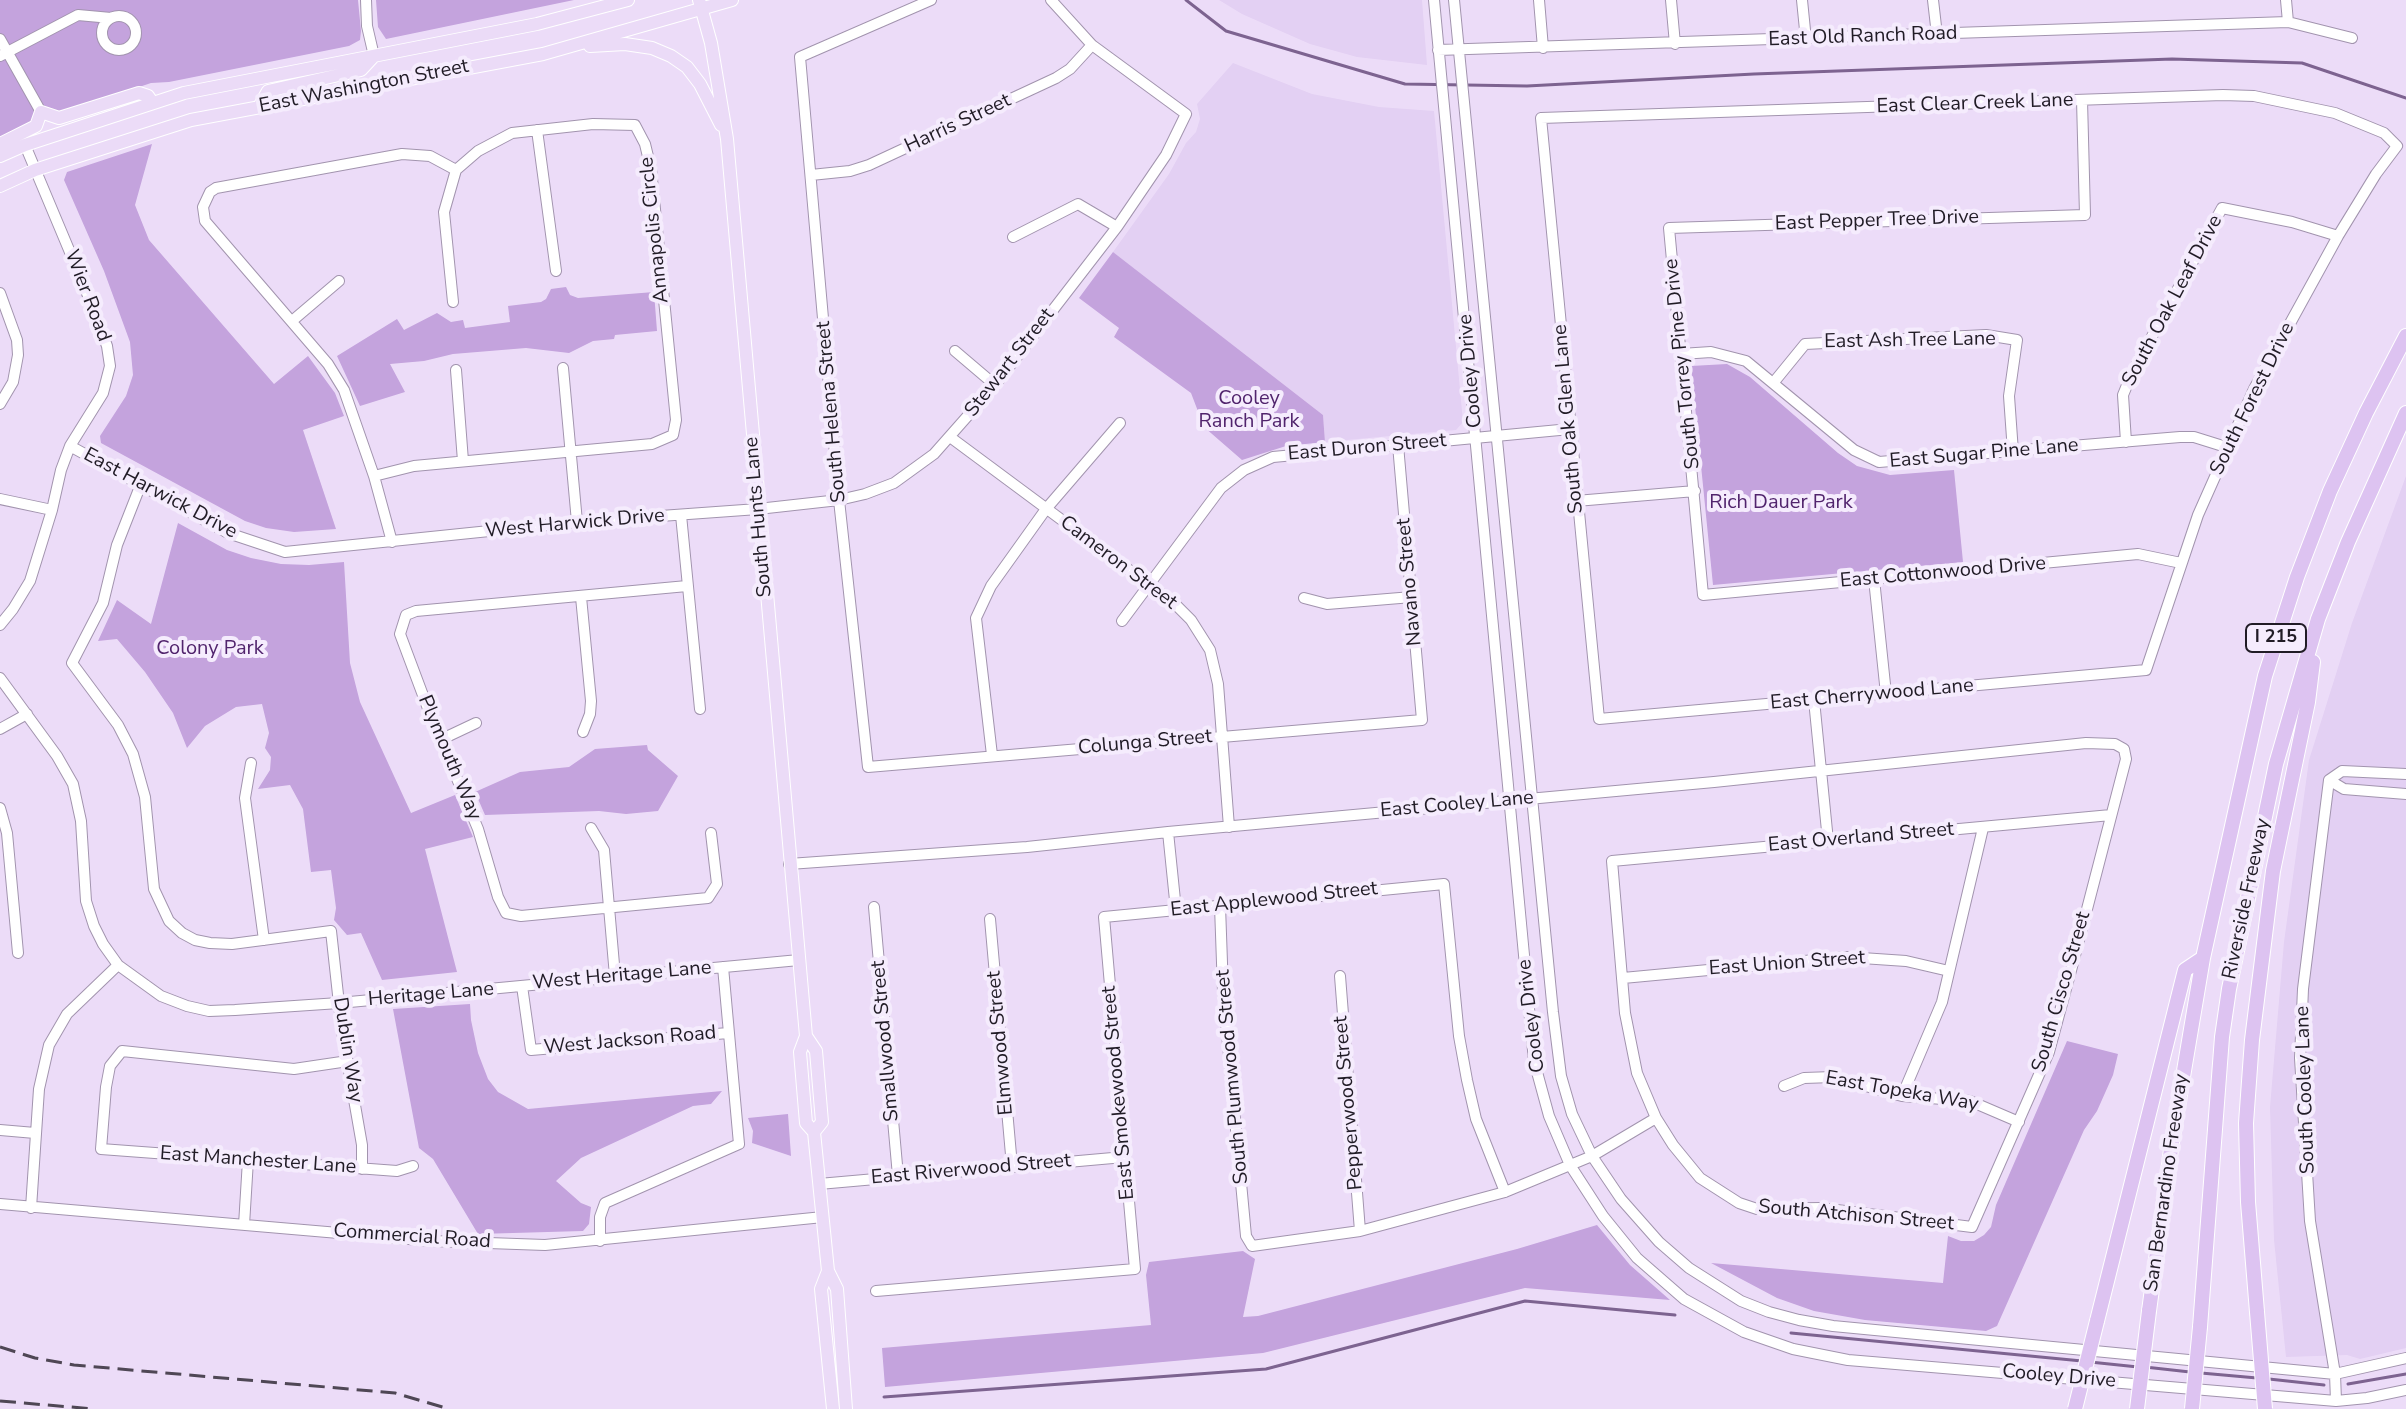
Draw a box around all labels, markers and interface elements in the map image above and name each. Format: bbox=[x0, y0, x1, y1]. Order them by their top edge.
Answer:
street label: East Old Ranch Road bbox=[1768, 22, 1958, 52]
street label: East Washington Street bbox=[257, 55, 471, 119]
street label: Harris Street bbox=[901, 89, 1015, 159]
street label: East Clear Creek Lane bbox=[1876, 89, 2074, 119]
street label: Annapolis Circle bbox=[635, 156, 675, 304]
street label: East Pepper Tree Drive bbox=[1775, 205, 1979, 237]
street label: South Oak Leaf Drive bbox=[2118, 211, 2228, 391]
street label: Wier Road bbox=[59, 247, 115, 345]
street label: South Torrey Pine Drive bbox=[1660, 257, 1706, 471]
street label: Stewart Street bbox=[960, 304, 1060, 422]
street label: Cooley Drive bbox=[1454, 313, 1488, 429]
street label: South Forest Drive bbox=[2206, 319, 2300, 479]
street label: South Helena Street bbox=[812, 320, 852, 504]
street label: South Oak Glen Lane bbox=[1549, 323, 1589, 515]
street label: East Ash Tree Lane bbox=[1824, 328, 1996, 354]
park label: Cooley Ranch Park bbox=[1198, 387, 1300, 434]
street label: East Duron Street bbox=[1287, 429, 1447, 467]
street label: East Sugar Pine Lane bbox=[1888, 434, 2080, 474]
street label: South Hunts Lane bbox=[740, 436, 778, 598]
street label: East Harwick Drive bbox=[79, 443, 241, 545]
park label: Rich Dauer Park bbox=[1709, 491, 1853, 515]
street label: West Harwick Drive bbox=[484, 504, 666, 544]
street label: Cameron Street bbox=[1055, 511, 1181, 615]
street label: Navano Street bbox=[1392, 517, 1428, 647]
street label: East Cottonwood Drive bbox=[1839, 552, 2047, 594]
road number: I 215 bbox=[2246, 624, 2306, 652]
park label: Colony Park bbox=[156, 637, 264, 661]
street label: East Cherrywood Lane bbox=[1769, 674, 1975, 716]
street label: Plymouth Way bbox=[412, 692, 486, 824]
street label: Colunga Street bbox=[1077, 725, 1213, 761]
street label: East Cooley Lane bbox=[1379, 786, 1535, 824]
street label: Riverside Freeway bbox=[2218, 816, 2276, 982]
street label: East Overland Street bbox=[1767, 818, 1955, 858]
street label: East Applewood Street bbox=[1169, 877, 1379, 923]
street label: South Cisco Street bbox=[2028, 909, 2096, 1075]
street label: East Union Street bbox=[1708, 947, 1866, 981]
street label: West Heritage Lane bbox=[532, 956, 712, 996]
street label: Cooley Drive bbox=[1513, 958, 1551, 1074]
street label: Smallwood Street bbox=[867, 959, 905, 1123]
street label: South Plumwood Street bbox=[1212, 969, 1254, 1185]
street label: Elmwood Street bbox=[983, 970, 1019, 1116]
street label: Heritage Lane bbox=[367, 978, 495, 1012]
street label: East Smokewood Street bbox=[1098, 985, 1140, 1201]
street label: Dublin Way bbox=[327, 996, 367, 1104]
street label: South Cooley Lane bbox=[2291, 1005, 2321, 1175]
street label: Pepperwood Street bbox=[1329, 1015, 1369, 1191]
street label: West Jackson Road bbox=[543, 1022, 717, 1060]
street label: East Topeka Way bbox=[1824, 1067, 1980, 1117]
street label: San Bernardino Freeway bbox=[2140, 1072, 2194, 1294]
street label: East Manchester Lane bbox=[159, 1142, 357, 1180]
street label: East Riverwood Street bbox=[870, 1149, 1072, 1191]
street label: South Atchison Street bbox=[1757, 1195, 1955, 1237]
street label: Commercial Road bbox=[332, 1220, 492, 1254]
street label: Cooley Drive bbox=[2001, 1360, 2117, 1394]

